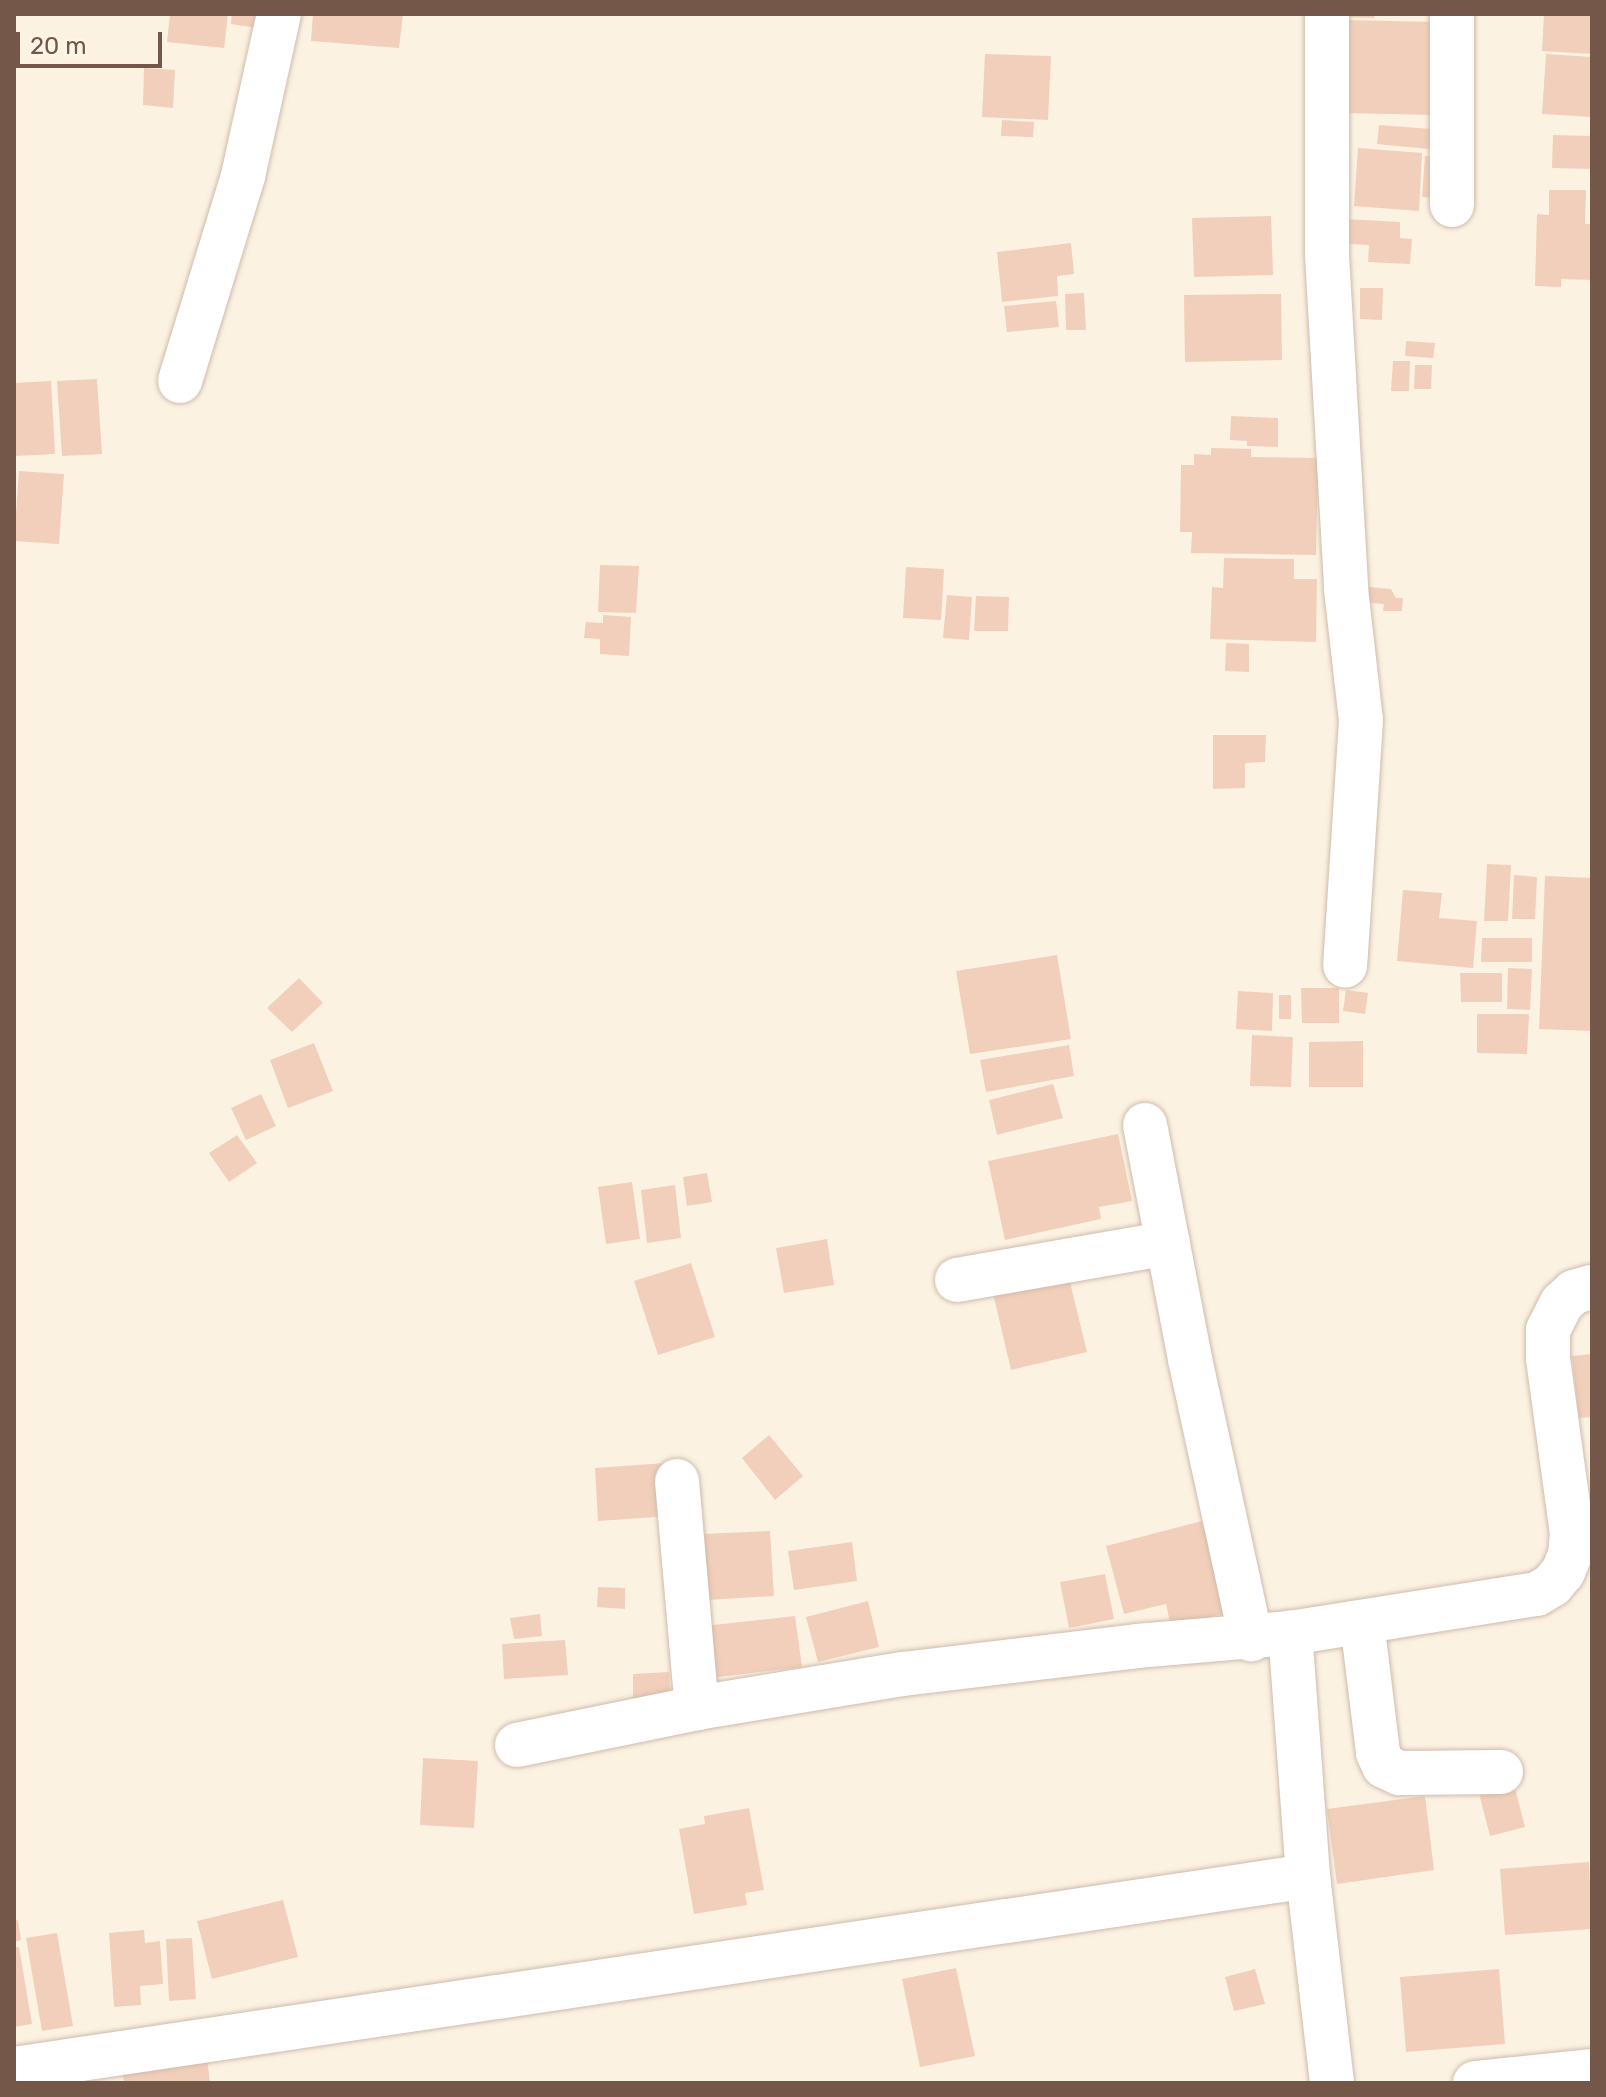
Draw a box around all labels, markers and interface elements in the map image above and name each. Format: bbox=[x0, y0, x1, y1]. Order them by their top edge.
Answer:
scale bar bbox=[20, 16, 166, 66]
text: 20 m bbox=[30, 32, 87, 60]

